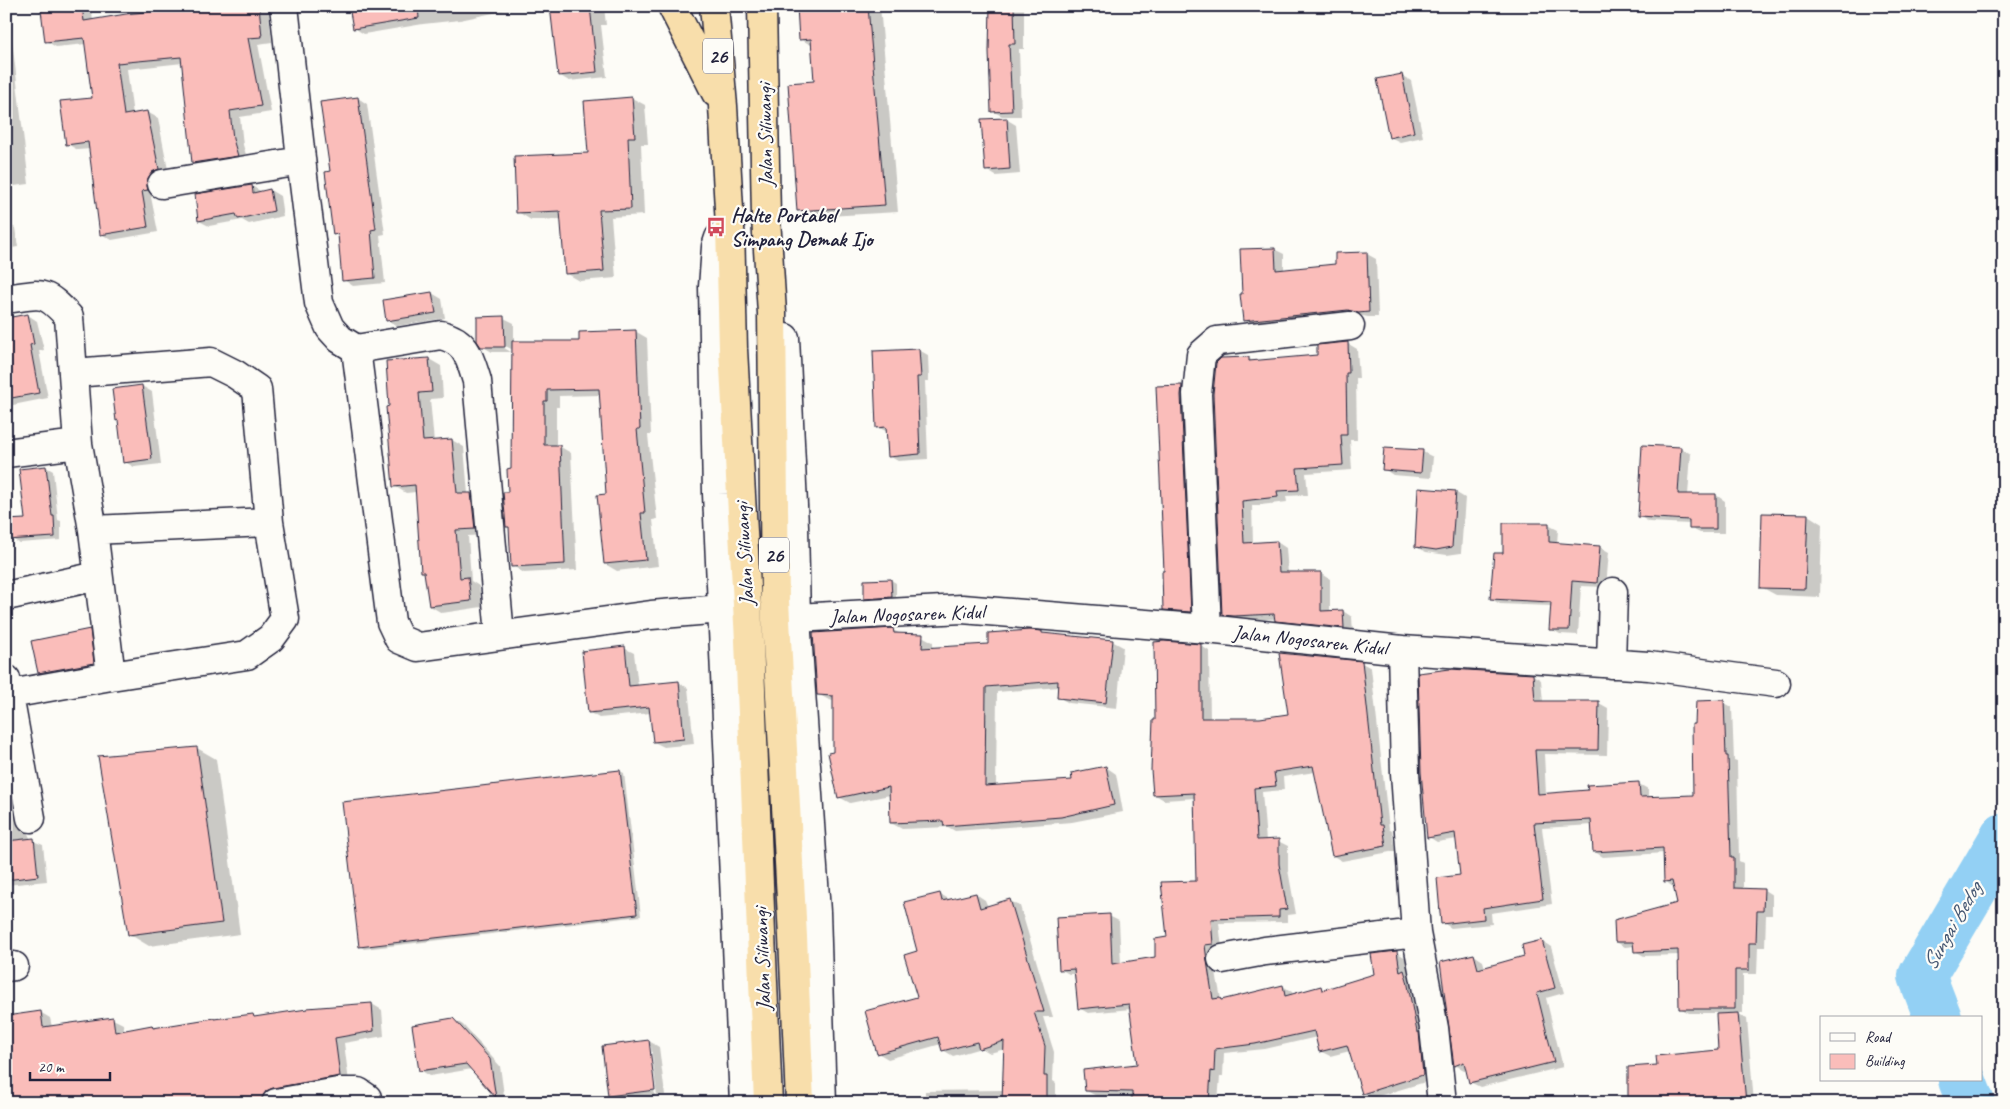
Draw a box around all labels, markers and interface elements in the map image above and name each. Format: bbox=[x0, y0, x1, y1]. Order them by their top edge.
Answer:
road number: 26 bbox=[703, 38, 733, 74]
street label: Jalan Siliwangi bbox=[751, 80, 779, 188]
place label: Halte Portabel Simpang Demak Ijo bbox=[731, 202, 875, 252]
bus stop icon: Halte Portabel Simpang Demak Ijo bbox=[705, 216, 727, 238]
street label: Jalan Siliwangi bbox=[728, 499, 760, 607]
road number: 26 bbox=[759, 538, 789, 572]
street label: Jalan Nogosaren Kidul bbox=[828, 598, 988, 630]
street label: Jalan Nogosaren Kidul bbox=[1231, 619, 1392, 661]
water label: Sungai Bedog bbox=[1916, 874, 1990, 975]
street label: Jalan Siliwangi bbox=[747, 904, 777, 1012]
legend bbox=[1820, 1016, 1982, 1082]
text: Road bbox=[1865, 1028, 1892, 1047]
scale bar bbox=[30, 1049, 110, 1081]
text: Building bbox=[1865, 1052, 1905, 1071]
text: 20 m bbox=[38, 1058, 65, 1077]

